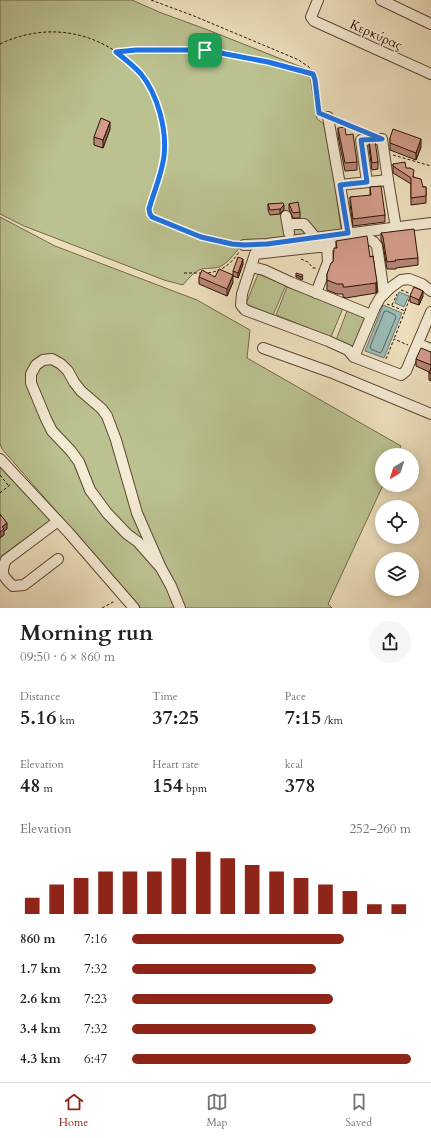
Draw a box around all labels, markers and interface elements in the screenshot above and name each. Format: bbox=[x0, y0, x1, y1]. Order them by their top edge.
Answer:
street label: Κερκύρας bbox=[347, 15, 406, 55]
pin bbox=[188, 33, 222, 67]
icon: arrive bbox=[194, 39, 216, 61]
north arrow bbox=[375, 448, 419, 492]
map controls bbox=[375, 448, 419, 596]
button: locate bbox=[375, 500, 419, 544]
button: layers bbox=[375, 552, 419, 596]
text: Morning run bbox=[20, 618, 153, 648]
button: share bbox=[369, 621, 411, 663]
text: 09:50 · 6 × 860 m bbox=[20, 648, 115, 666]
text: Distance bbox=[20, 689, 60, 704]
text: Time bbox=[152, 689, 178, 704]
text: Pace bbox=[285, 689, 306, 704]
text: 5.16 bbox=[20, 704, 57, 731]
text: 37:25 bbox=[152, 704, 199, 731]
text: 7:15 bbox=[285, 704, 321, 731]
text: km bbox=[57, 713, 75, 728]
text: /km bbox=[321, 713, 343, 728]
text: Elevation bbox=[20, 757, 64, 772]
text: Heart rate bbox=[152, 757, 199, 772]
text: kcal bbox=[285, 757, 303, 772]
text: 48 bbox=[20, 772, 41, 799]
text: 154 bbox=[152, 772, 183, 799]
text: 378 bbox=[285, 772, 315, 799]
text: m bbox=[41, 781, 53, 796]
text: bpm bbox=[183, 781, 207, 796]
text: Elevation bbox=[20, 820, 72, 838]
text: 252–260 m bbox=[349, 820, 411, 838]
text: 860 m bbox=[20, 930, 55, 948]
text: 7:16 bbox=[84, 930, 107, 948]
text: 1.7 km bbox=[20, 960, 61, 978]
text: 7:32 bbox=[84, 960, 107, 978]
text: 2.6 km bbox=[20, 990, 61, 1008]
text: 7:23 bbox=[84, 990, 107, 1008]
text: 3.4 km bbox=[20, 1020, 61, 1038]
text: 7:32 bbox=[84, 1020, 107, 1038]
text: 4.3 km bbox=[20, 1050, 61, 1068]
text: 6:47 bbox=[84, 1050, 107, 1068]
tab: Home bbox=[59, 1091, 88, 1130]
tab: Map bbox=[206, 1091, 228, 1130]
tab: Saved bbox=[345, 1091, 372, 1130]

